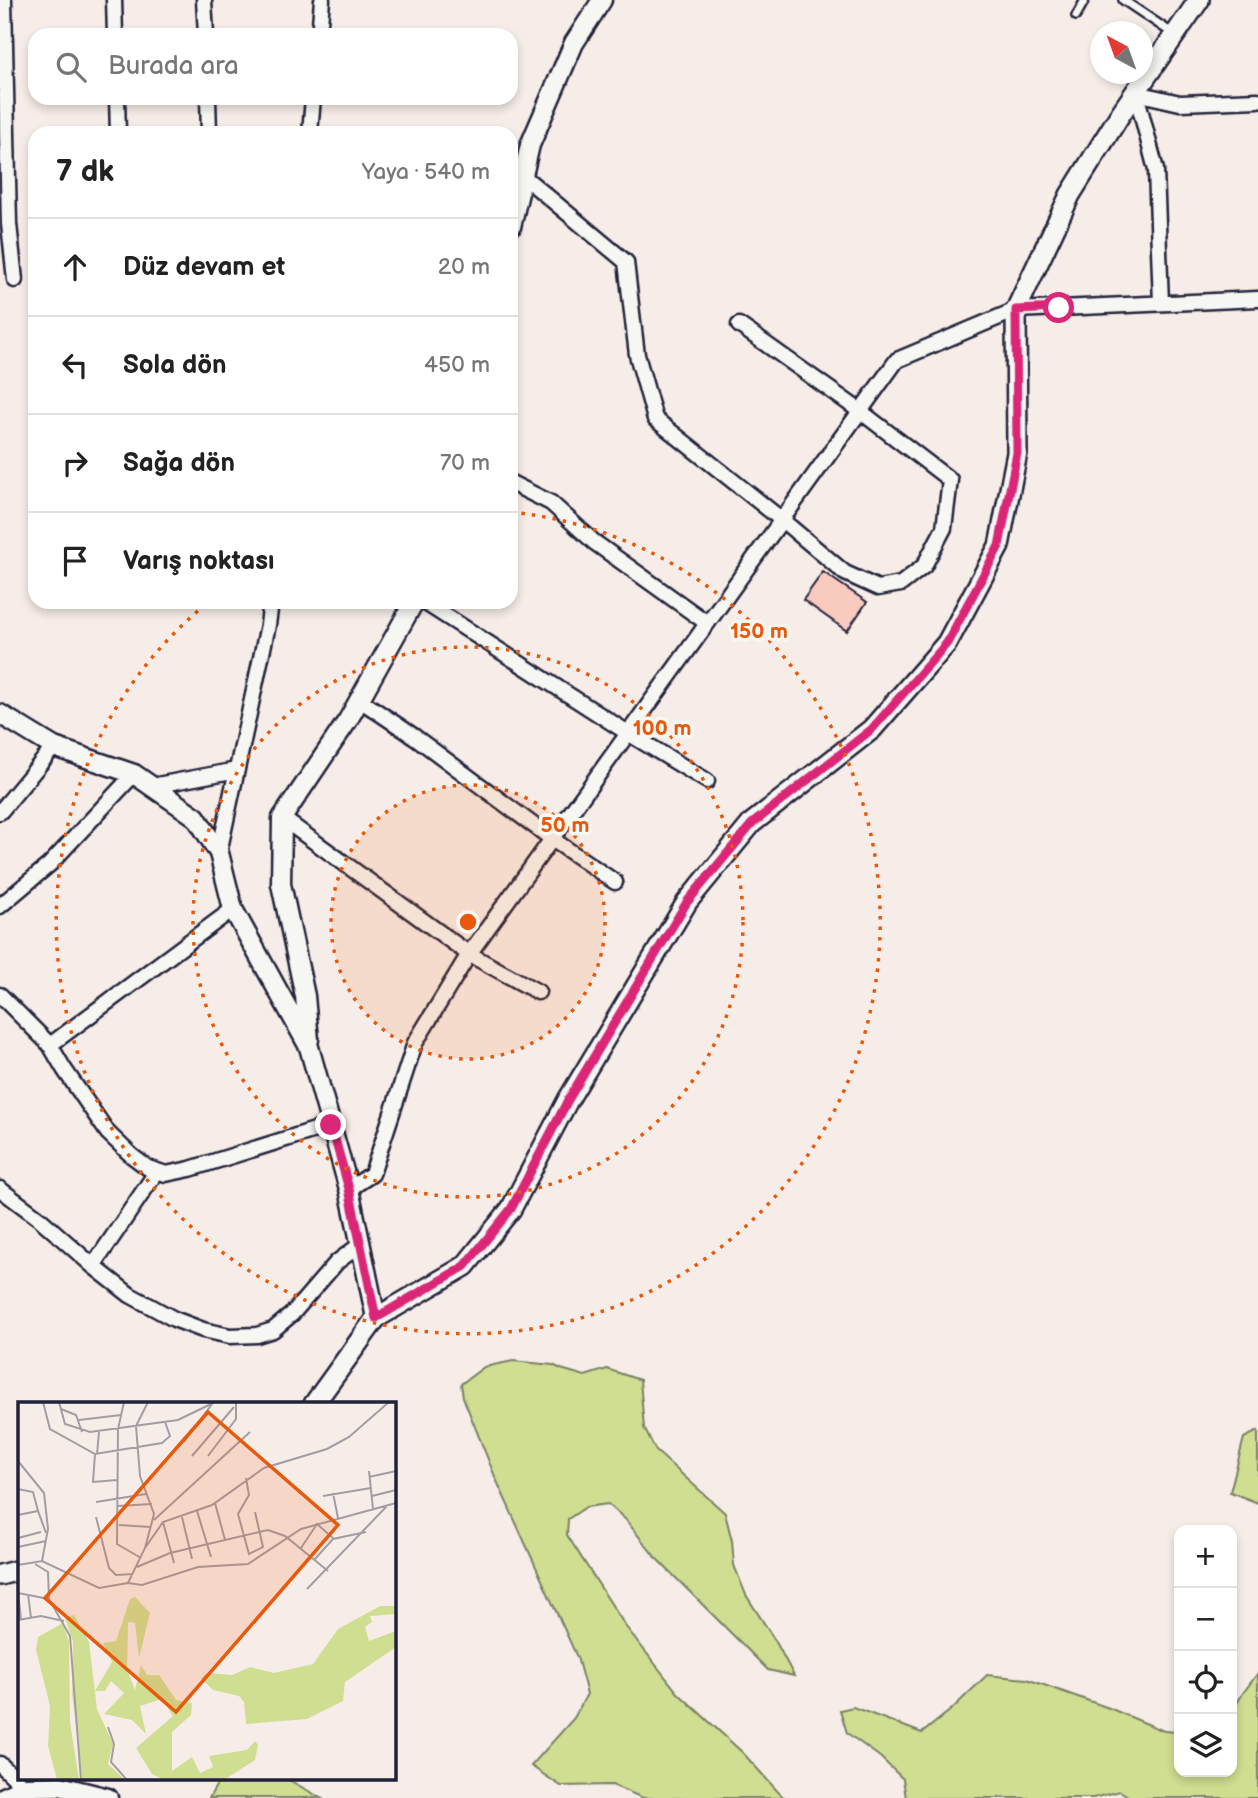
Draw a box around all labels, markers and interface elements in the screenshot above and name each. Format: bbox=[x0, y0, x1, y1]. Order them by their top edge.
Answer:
north arrow bbox=[1090, 21, 1153, 84]
search box bbox=[28, 28, 518, 105]
icon: search bbox=[52, 48, 90, 86]
text: Burada ara bbox=[108, 51, 239, 82]
text: 7 dk bbox=[56, 154, 114, 190]
text: Yaya · 540 m bbox=[362, 158, 490, 186]
icon: ahead bbox=[56, 248, 94, 286]
text: Düz devam et bbox=[123, 252, 285, 283]
text: 20 m bbox=[438, 253, 490, 281]
route start bbox=[1043, 292, 1074, 323]
icon: left bbox=[56, 346, 94, 384]
text: Sola dön bbox=[123, 350, 227, 381]
text: 450 m bbox=[424, 351, 490, 379]
icon: right bbox=[56, 444, 94, 482]
text: Sağa dön bbox=[123, 448, 235, 479]
text: 70 m bbox=[440, 449, 490, 477]
icon: arrive bbox=[56, 542, 94, 580]
text: Varış noktası bbox=[123, 546, 274, 577]
text: 150 m bbox=[730, 619, 788, 644]
text: 100 m bbox=[633, 716, 691, 741]
text: 50 m bbox=[541, 813, 589, 838]
centre of rings bbox=[456, 910, 480, 934]
route end bbox=[315, 1109, 346, 1140]
inset map bbox=[18, 1402, 396, 1780]
map controls bbox=[1174, 1525, 1237, 1777]
button: + bbox=[1174, 1525, 1237, 1588]
button: − bbox=[1174, 1588, 1237, 1651]
button: locate bbox=[1174, 1651, 1237, 1714]
button: layers bbox=[1174, 1714, 1237, 1777]

